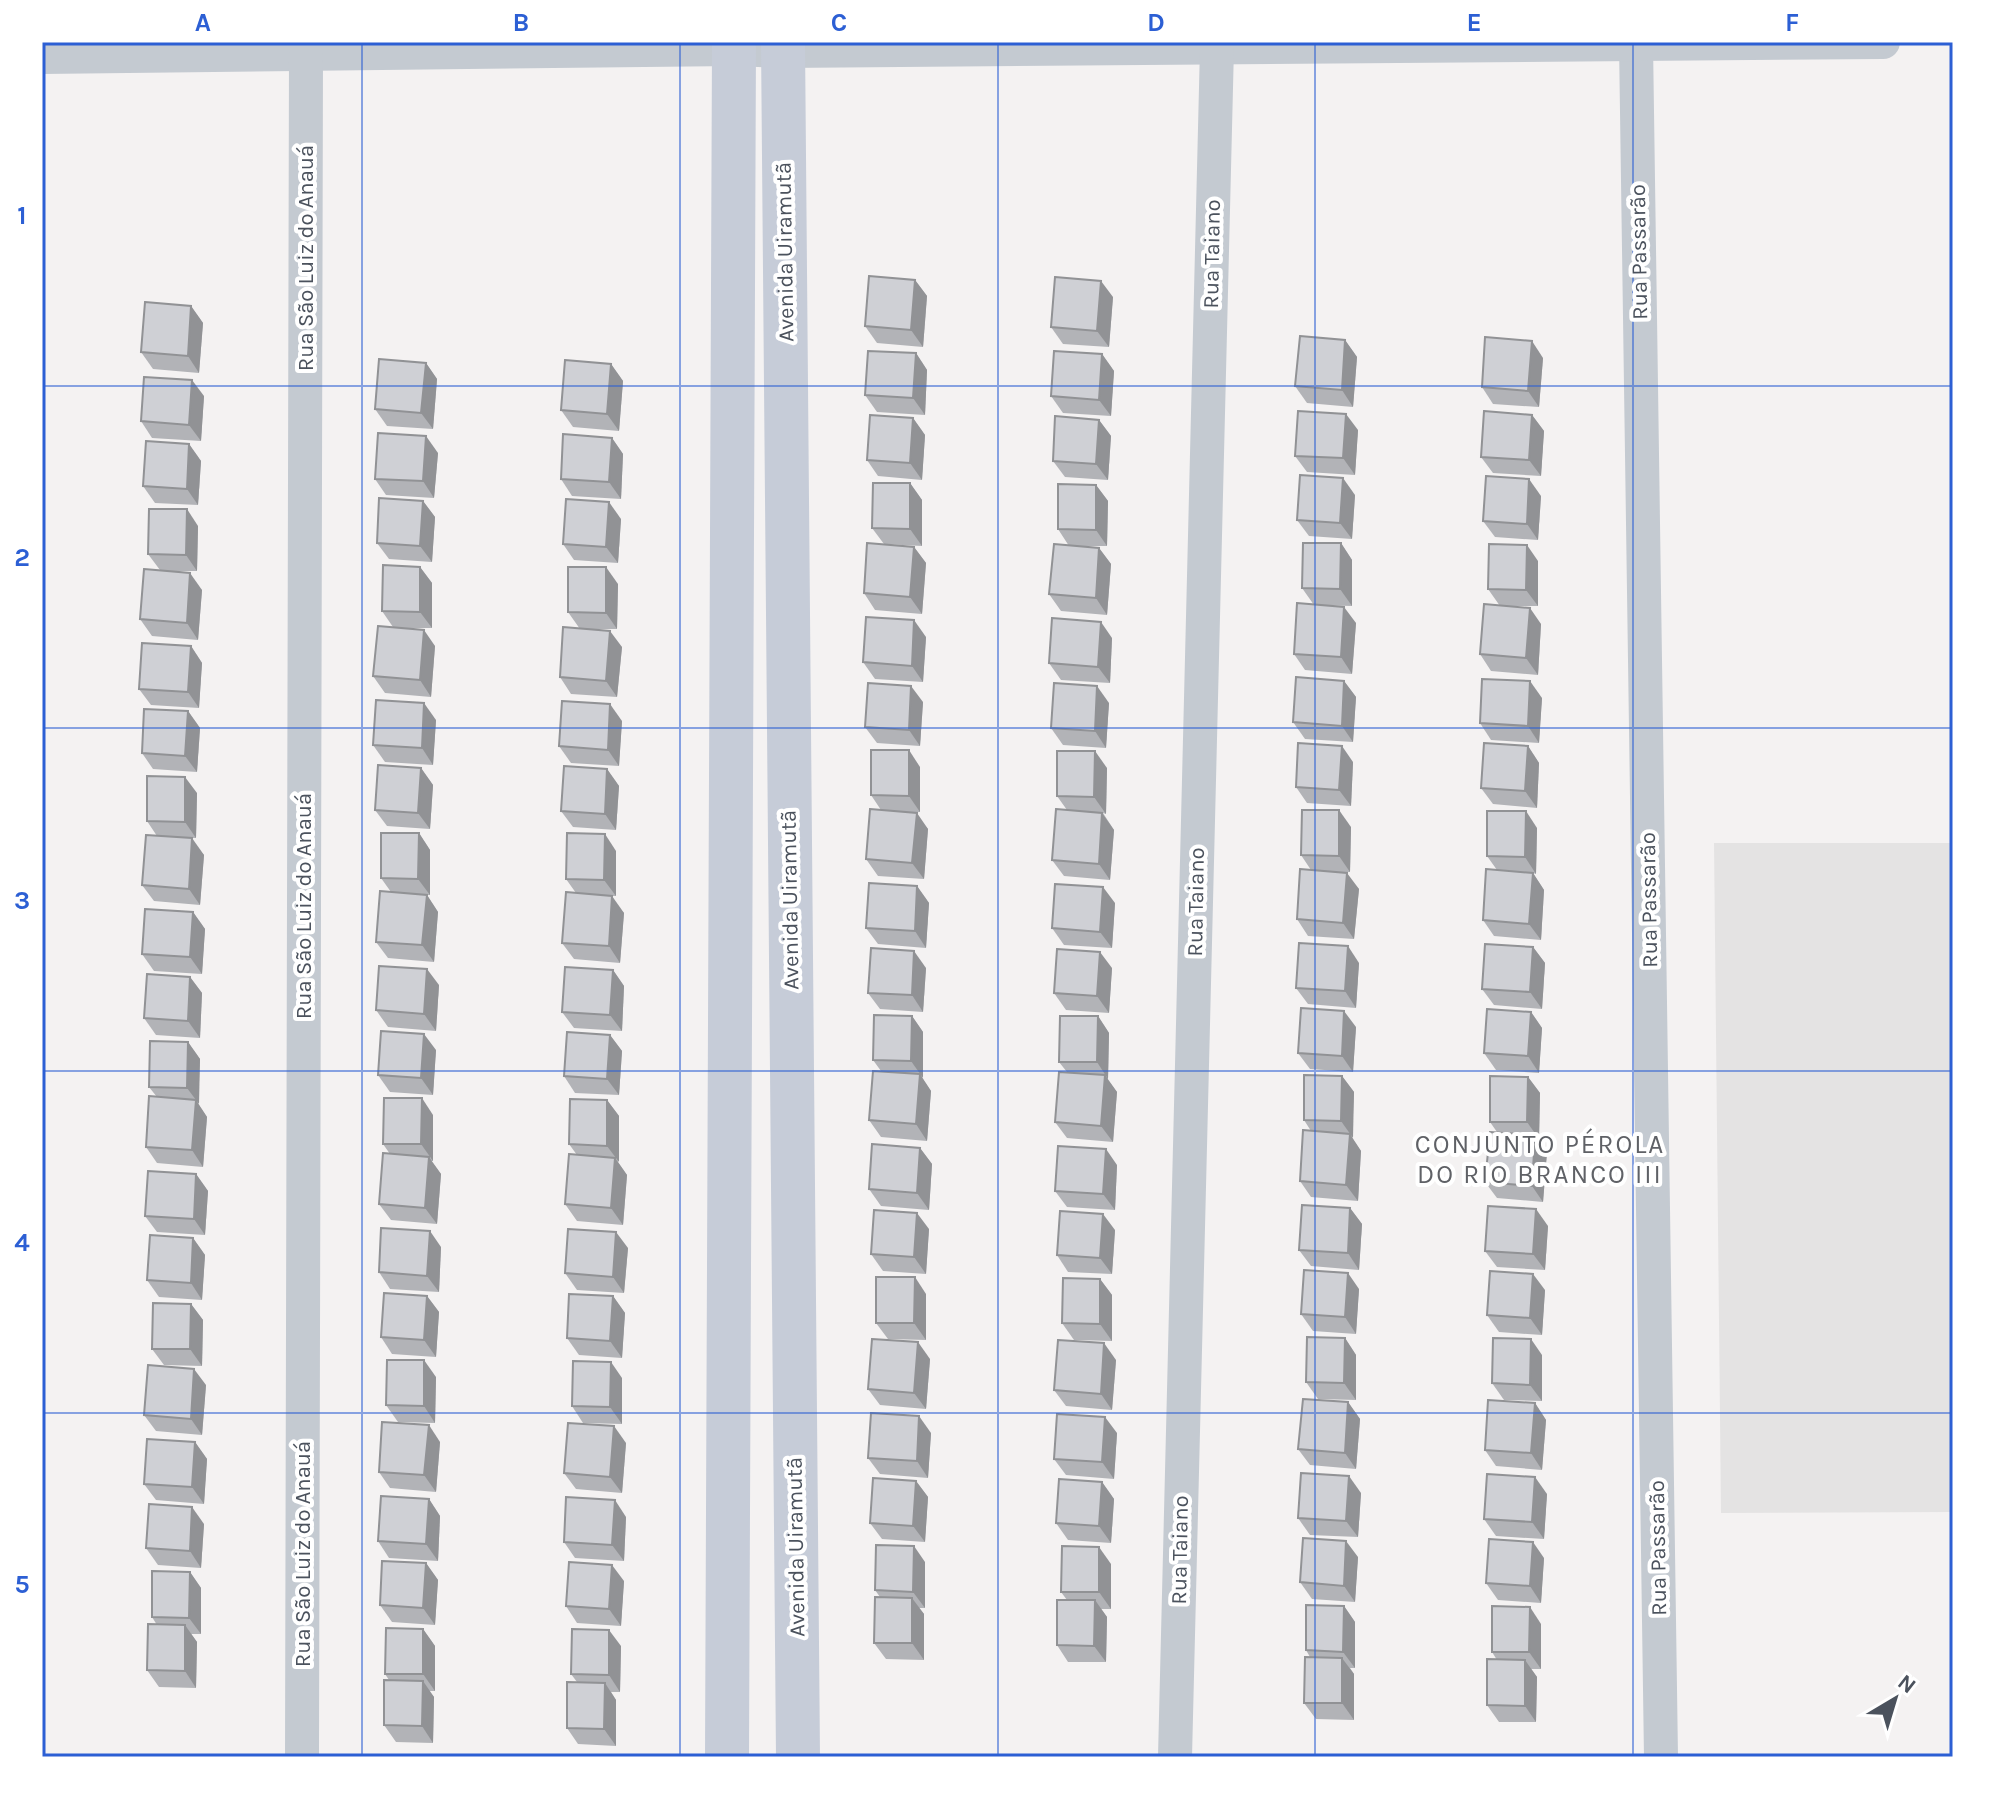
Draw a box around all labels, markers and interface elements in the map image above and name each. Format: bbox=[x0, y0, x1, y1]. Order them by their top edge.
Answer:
text: A bbox=[195, 7, 211, 38]
text: B bbox=[513, 7, 529, 38]
text: C bbox=[831, 7, 847, 38]
text: D bbox=[1147, 7, 1165, 38]
text: E bbox=[1466, 7, 1482, 38]
text: F bbox=[1785, 7, 1799, 38]
street label: Rua São Luiz do Anauá bbox=[293, 145, 319, 371]
street label: Avenida Uiramutã bbox=[770, 162, 800, 342]
street label: Rua Passarão bbox=[1625, 184, 1653, 320]
street label: Rua Taiano bbox=[1198, 199, 1226, 309]
text: 1 bbox=[17, 200, 27, 231]
text: 2 bbox=[14, 542, 30, 573]
street label: Rua São Luiz do Anauá bbox=[291, 793, 317, 1019]
street label: Avenida Uiramutã bbox=[775, 810, 805, 990]
street label: Rua Passarão bbox=[1635, 832, 1663, 968]
street label: Rua Taiano bbox=[1182, 847, 1210, 957]
text: 3 bbox=[14, 885, 30, 916]
district label: CONJUNTO PÉROLA DO RIO BRANCO III bbox=[1415, 1128, 1665, 1190]
text: 4 bbox=[14, 1227, 30, 1258]
street label: Rua São Luiz do Anauá bbox=[290, 1441, 316, 1667]
street label: Avenida Uiramutã bbox=[781, 1457, 811, 1637]
street label: Rua Passarão bbox=[1644, 1480, 1672, 1616]
street label: Rua Taiano bbox=[1166, 1495, 1194, 1605]
text: 5 bbox=[14, 1569, 30, 1600]
north arrow bbox=[1855, 1659, 1935, 1739]
text: N bbox=[1892, 1669, 1921, 1699]

